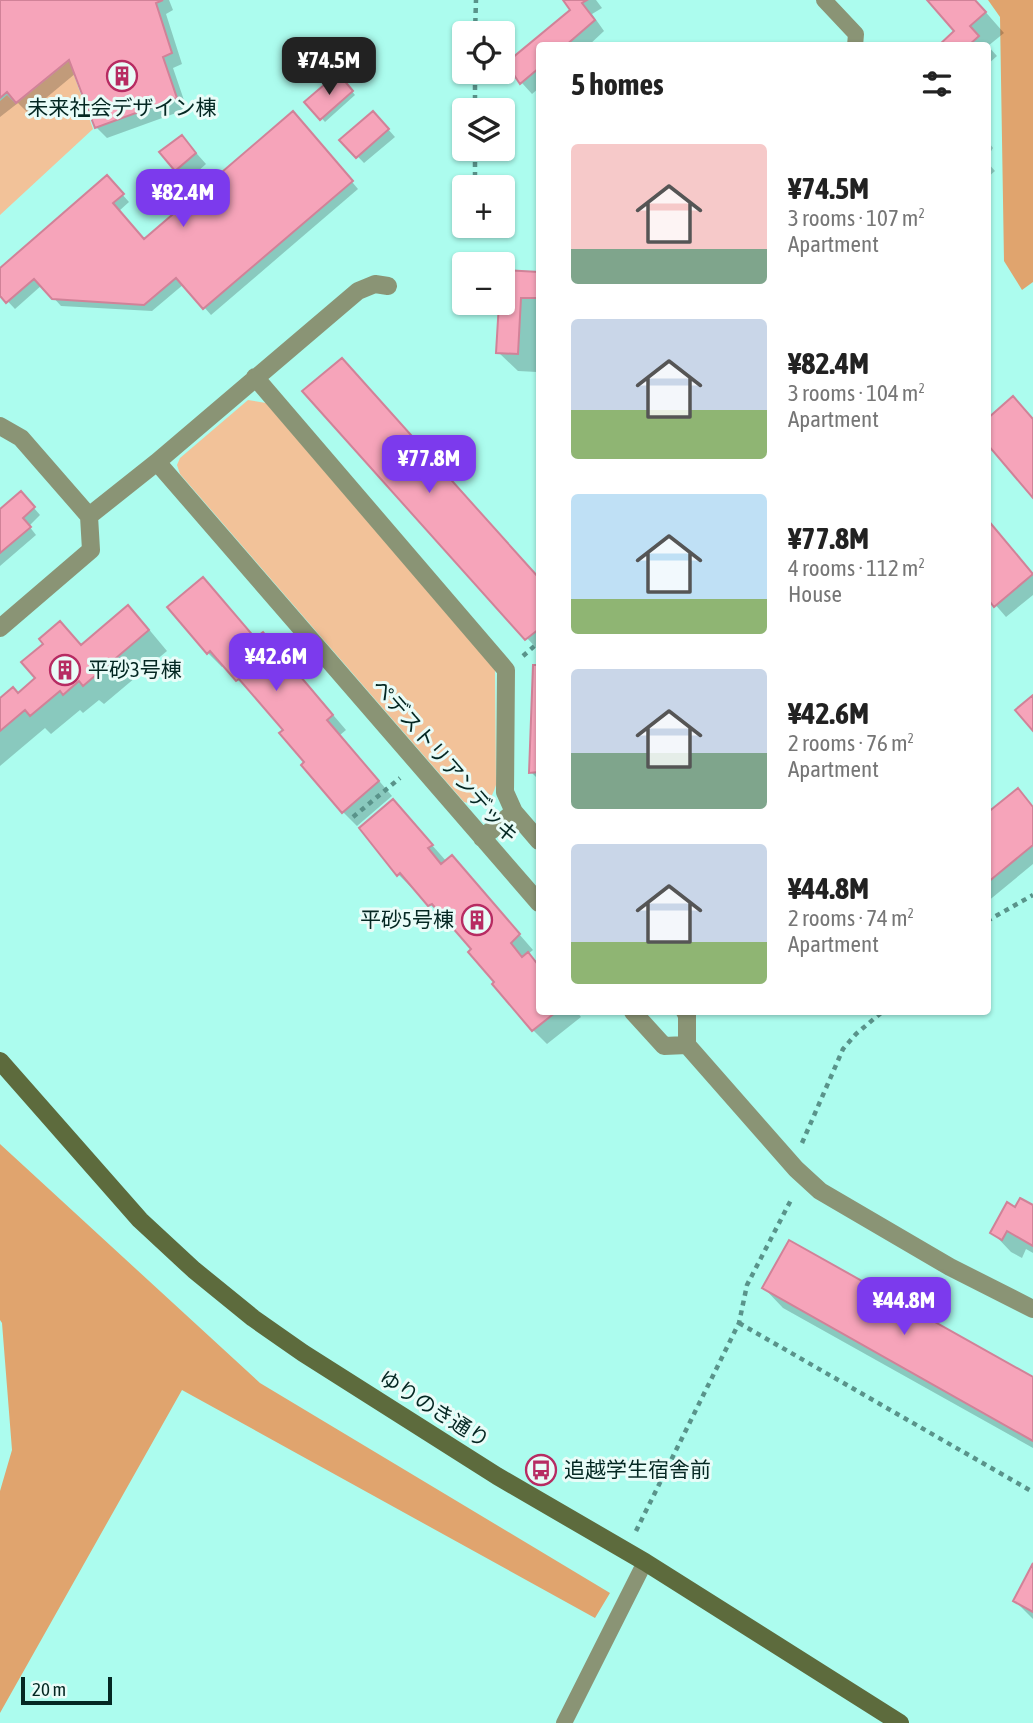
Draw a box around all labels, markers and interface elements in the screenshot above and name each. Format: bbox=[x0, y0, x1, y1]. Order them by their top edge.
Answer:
map controls bbox=[452, 21, 515, 315]
button: locate bbox=[452, 21, 515, 84]
pin: ¥74.5M bbox=[272, 38, 386, 97]
text: ¥74.5M bbox=[298, 47, 360, 73]
building icon: 未来社会デザイン棟 bbox=[105, 59, 139, 93]
icon: filters bbox=[918, 65, 956, 103]
text: 5 homes bbox=[571, 67, 664, 101]
place label: 未来社会デザイン棟 bbox=[28, 95, 217, 119]
button: layers bbox=[452, 98, 515, 161]
pin: ¥82.4M bbox=[126, 170, 240, 229]
text: ¥74.5M bbox=[788, 171, 869, 205]
icon: home bbox=[627, 172, 711, 256]
button: + bbox=[452, 175, 515, 238]
text: ¥82.4M bbox=[152, 179, 214, 205]
text: 3 rooms · 107 m² bbox=[788, 205, 925, 231]
text: Apartment bbox=[788, 231, 879, 257]
button: − bbox=[452, 252, 515, 315]
text: ¥82.4M bbox=[788, 346, 869, 380]
icon: home bbox=[627, 347, 711, 431]
text: 3 rooms · 104 m² bbox=[788, 380, 925, 406]
text: Apartment bbox=[788, 406, 879, 432]
pin: ¥77.8M bbox=[372, 435, 486, 495]
text: ¥77.8M bbox=[398, 445, 460, 471]
text: ¥77.8M bbox=[788, 521, 869, 555]
icon: home bbox=[627, 522, 711, 606]
text: 4 rooms · 112 m² bbox=[788, 555, 925, 581]
text: House bbox=[788, 581, 842, 607]
pin: ¥42.6M bbox=[219, 634, 333, 693]
text: ¥42.6M bbox=[245, 643, 307, 669]
building icon: 平砂3号棟 bbox=[48, 653, 82, 687]
place label: 平砂3号棟 bbox=[88, 657, 182, 681]
street label: ペデストリアンデッキ bbox=[368, 674, 523, 847]
text: ¥42.6M bbox=[788, 696, 869, 730]
icon: home bbox=[627, 697, 711, 781]
text: 2 rooms · 76 m² bbox=[788, 730, 914, 756]
text: Apartment bbox=[788, 756, 879, 782]
text: ¥44.8M bbox=[788, 871, 869, 905]
icon: home bbox=[627, 872, 711, 956]
building icon: 平砂5号棟 bbox=[460, 903, 494, 937]
text: 2 rooms · 74 m² bbox=[788, 905, 914, 931]
place label: 平砂5号棟 bbox=[360, 907, 454, 931]
text: Apartment bbox=[788, 931, 879, 957]
pin: ¥44.8M bbox=[847, 1278, 961, 1337]
text: ¥44.8M bbox=[873, 1287, 935, 1313]
street label: ゆりのき通り bbox=[375, 1365, 494, 1452]
bus stop icon: 追越学生宿舎前 bbox=[524, 1453, 558, 1487]
place label: 追越学生宿舎前 bbox=[564, 1457, 711, 1481]
scale bar bbox=[21, 1674, 112, 1706]
text: 20 m bbox=[32, 1678, 66, 1700]

